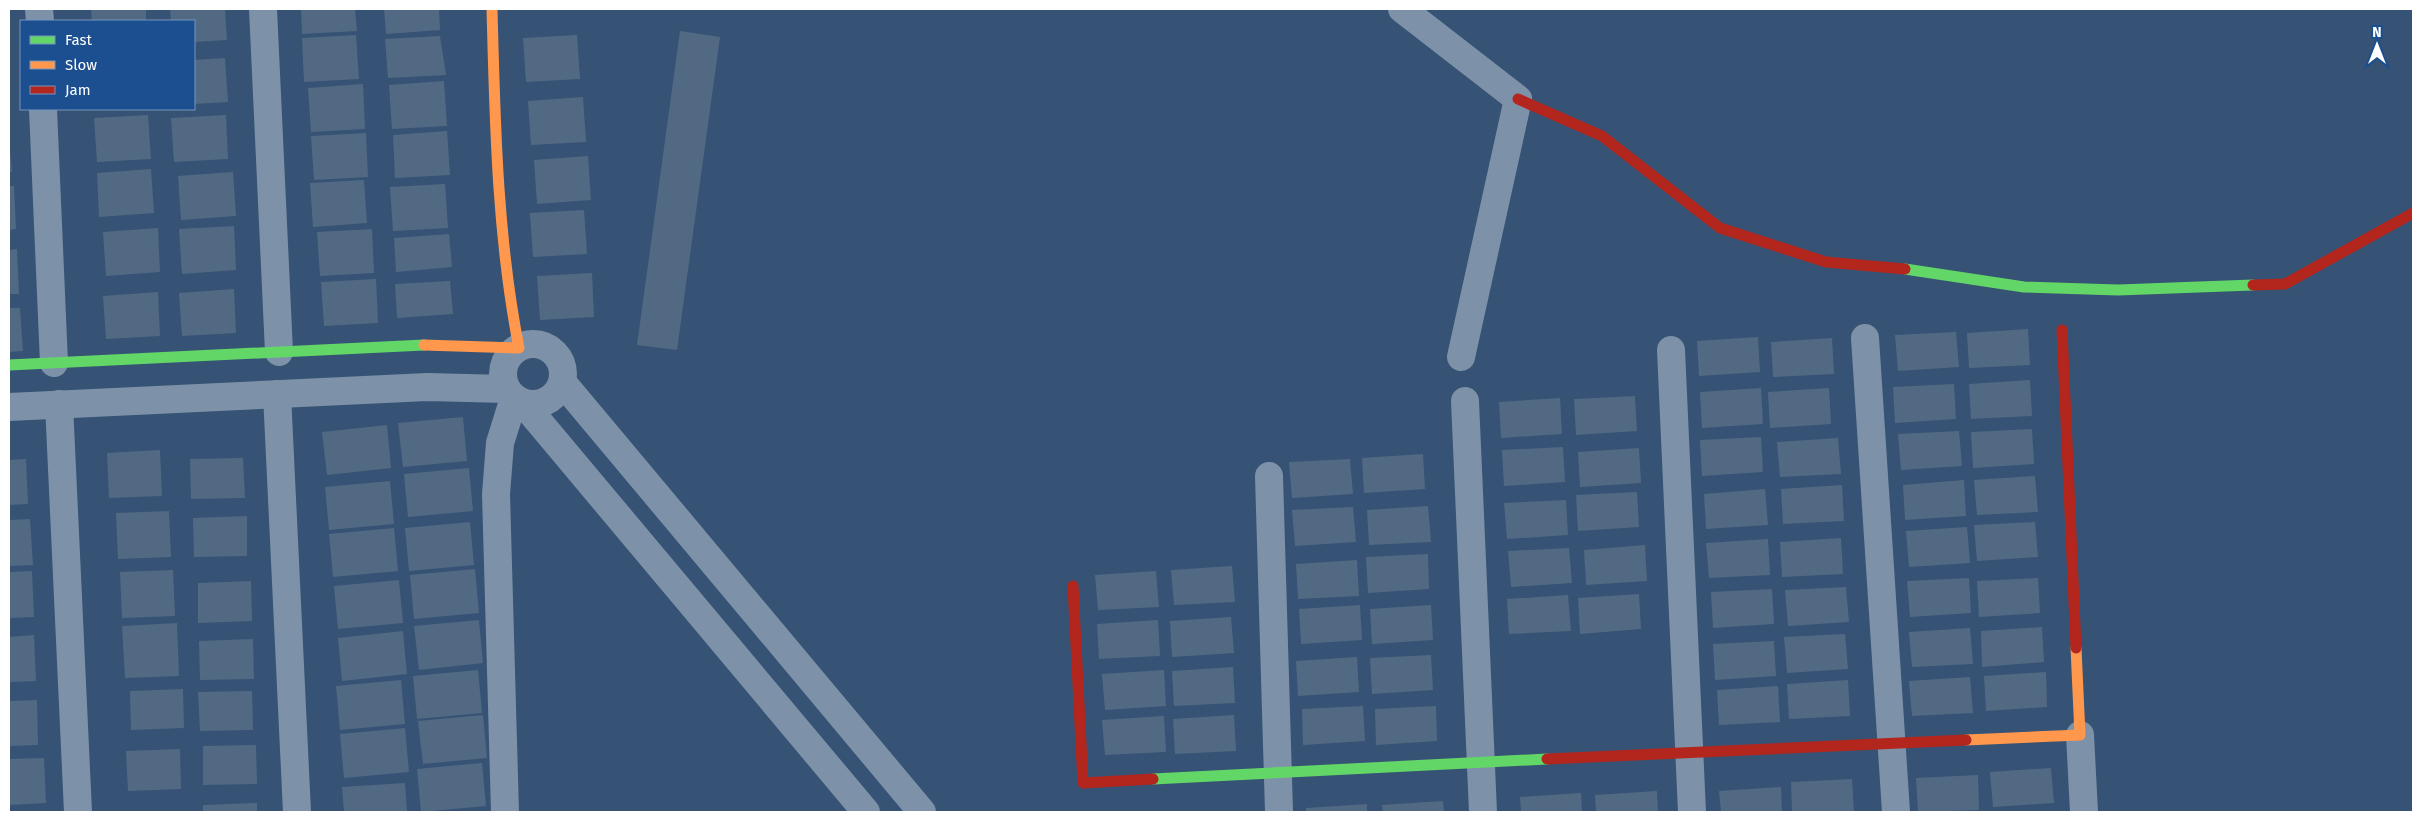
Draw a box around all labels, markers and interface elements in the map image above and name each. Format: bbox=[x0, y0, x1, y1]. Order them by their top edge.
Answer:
legend bbox=[20, 20, 195, 110]
north arrow bbox=[2352, 20, 2402, 70]
text: N bbox=[2372, 24, 2382, 41]
text: Fast bbox=[65, 31, 92, 49]
text: Slow bbox=[65, 56, 97, 74]
text: Jam bbox=[65, 81, 91, 99]

